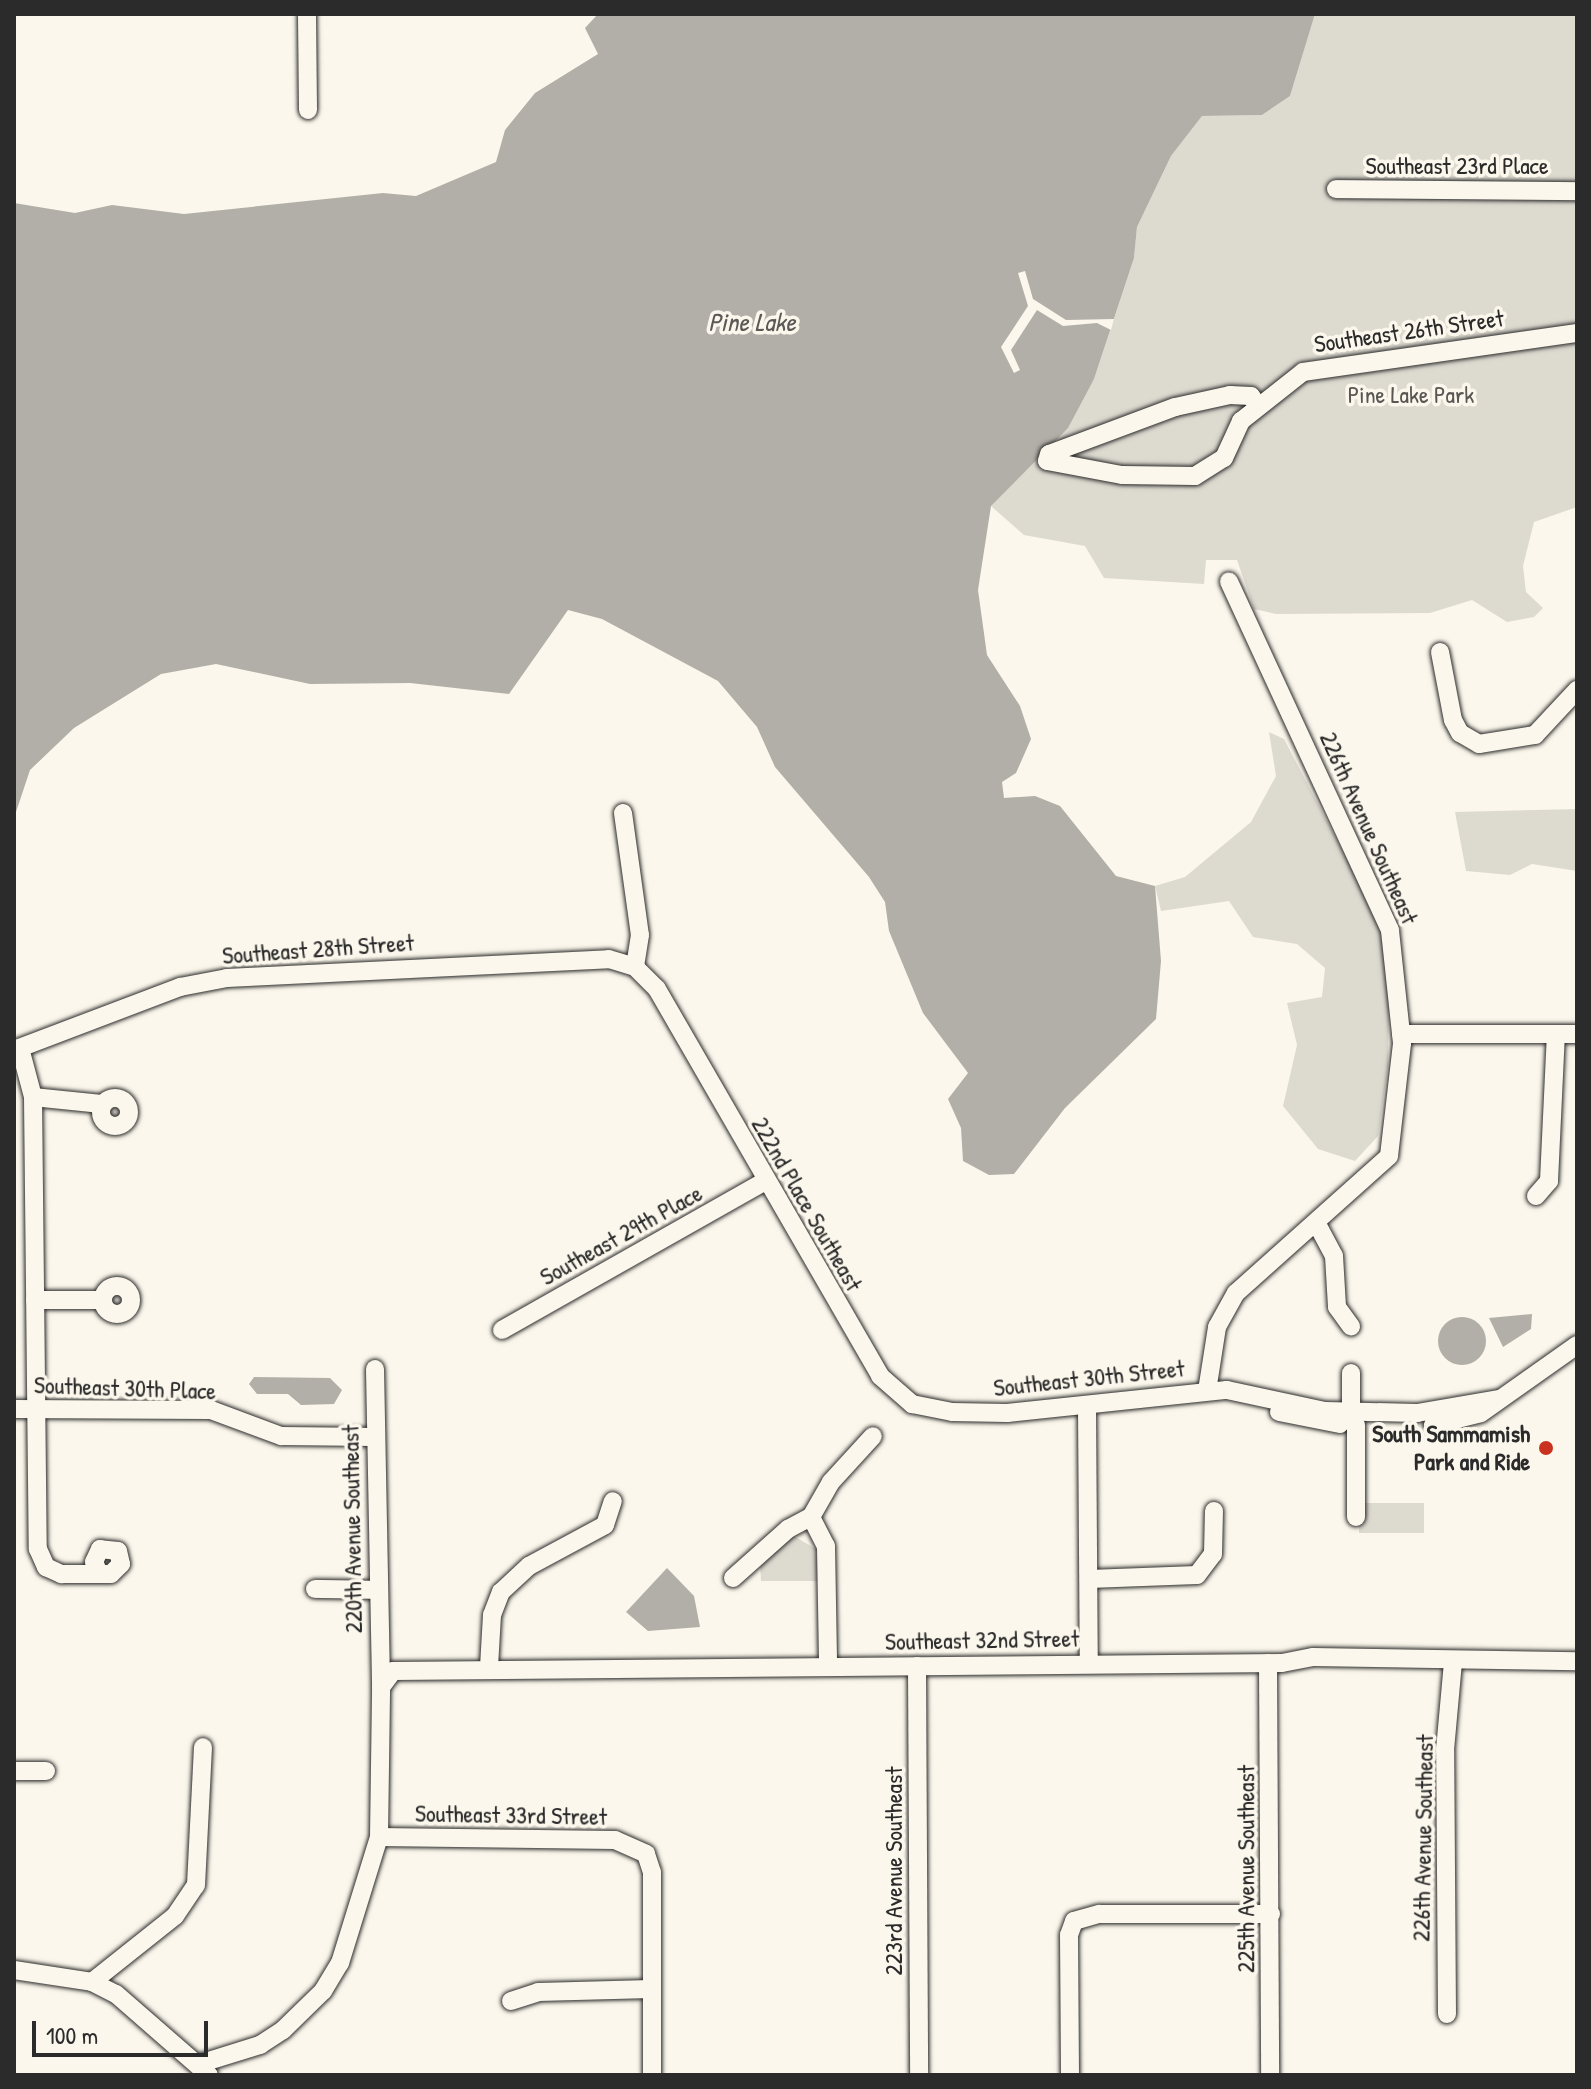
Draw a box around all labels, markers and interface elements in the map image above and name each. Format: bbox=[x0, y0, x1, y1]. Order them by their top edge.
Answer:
street label: Southeast 23rd Place bbox=[1366, 152, 1548, 180]
street label: Southeast 26th Street bbox=[1312, 303, 1506, 359]
water label: Pine Lake bbox=[708, 306, 796, 338]
park label: Pine Lake Park bbox=[1348, 381, 1474, 409]
street label: 226th Avenue Southeast bbox=[1314, 727, 1424, 929]
street label: Southeast 28th Street bbox=[221, 928, 415, 970]
street label: 222nd Place Southeast bbox=[745, 1112, 869, 1296]
street label: Southeast 29th Place bbox=[535, 1179, 707, 1291]
street label: Southeast 30th Street bbox=[992, 1354, 1186, 1402]
street label: Southeast 30th Place bbox=[33, 1370, 217, 1406]
place label: South Sammamish Park and Ride bbox=[1372, 1420, 1530, 1476]
street label: 220th Avenue Southeast bbox=[336, 1424, 368, 1634]
marker: South Sammamish Park and Ride bbox=[1537, 1439, 1555, 1457]
street label: Southeast 32nd Street bbox=[885, 1624, 1079, 1656]
street label: 226th Avenue Southeast bbox=[1407, 1734, 1439, 1942]
street label: 225th Avenue Southeast bbox=[1232, 1765, 1260, 1973]
street label: 223rd Avenue Southeast bbox=[880, 1767, 908, 1975]
street label: Southeast 33rd Street bbox=[415, 1799, 607, 1831]
scale bar bbox=[36, 2005, 212, 2055]
text: 100 m bbox=[46, 2019, 98, 2051]

